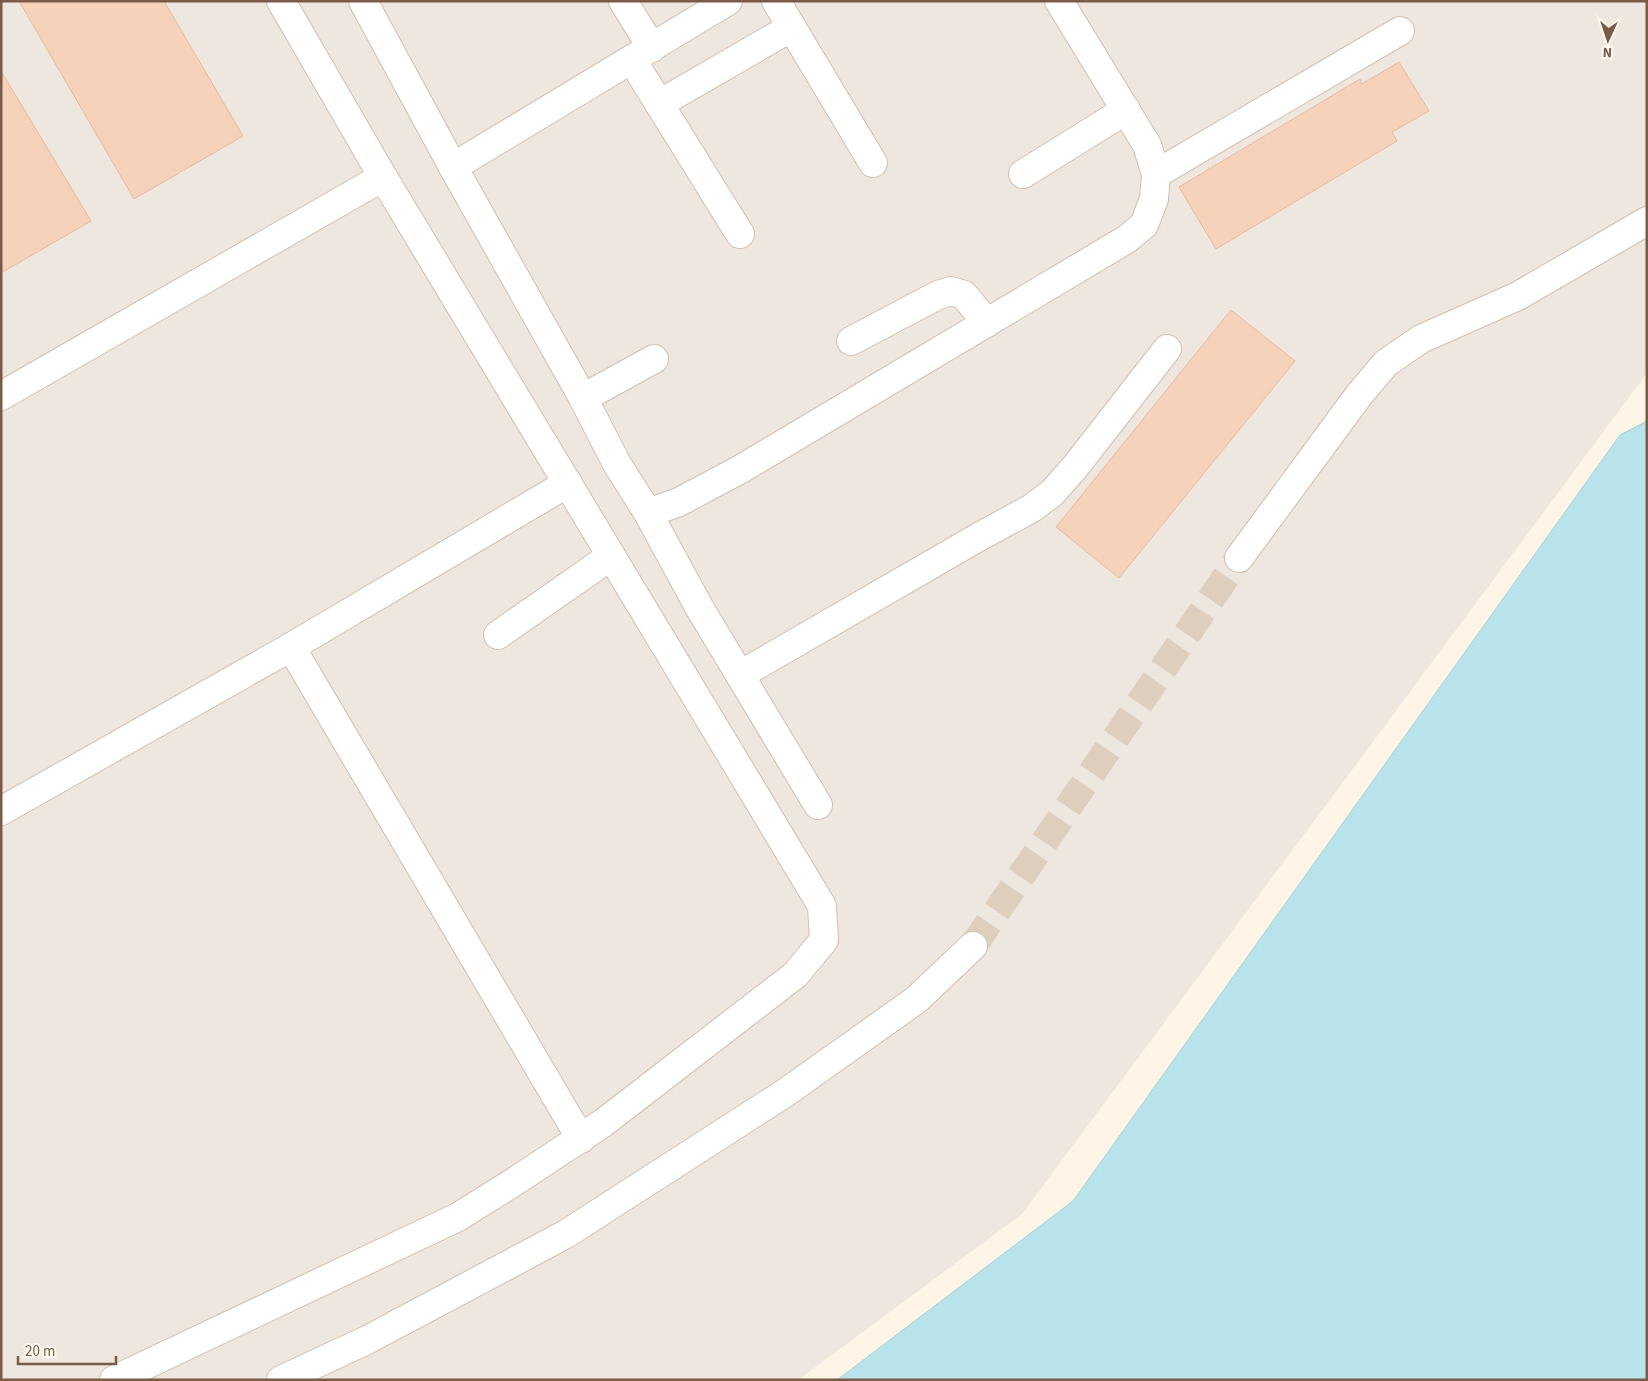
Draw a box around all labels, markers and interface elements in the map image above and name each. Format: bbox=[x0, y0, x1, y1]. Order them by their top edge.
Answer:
north arrow bbox=[1583, 15, 1633, 65]
text: N bbox=[1602, 42, 1613, 62]
scale bar bbox=[18, 1334, 115, 1366]
text: 20 m bbox=[25, 1341, 55, 1362]

